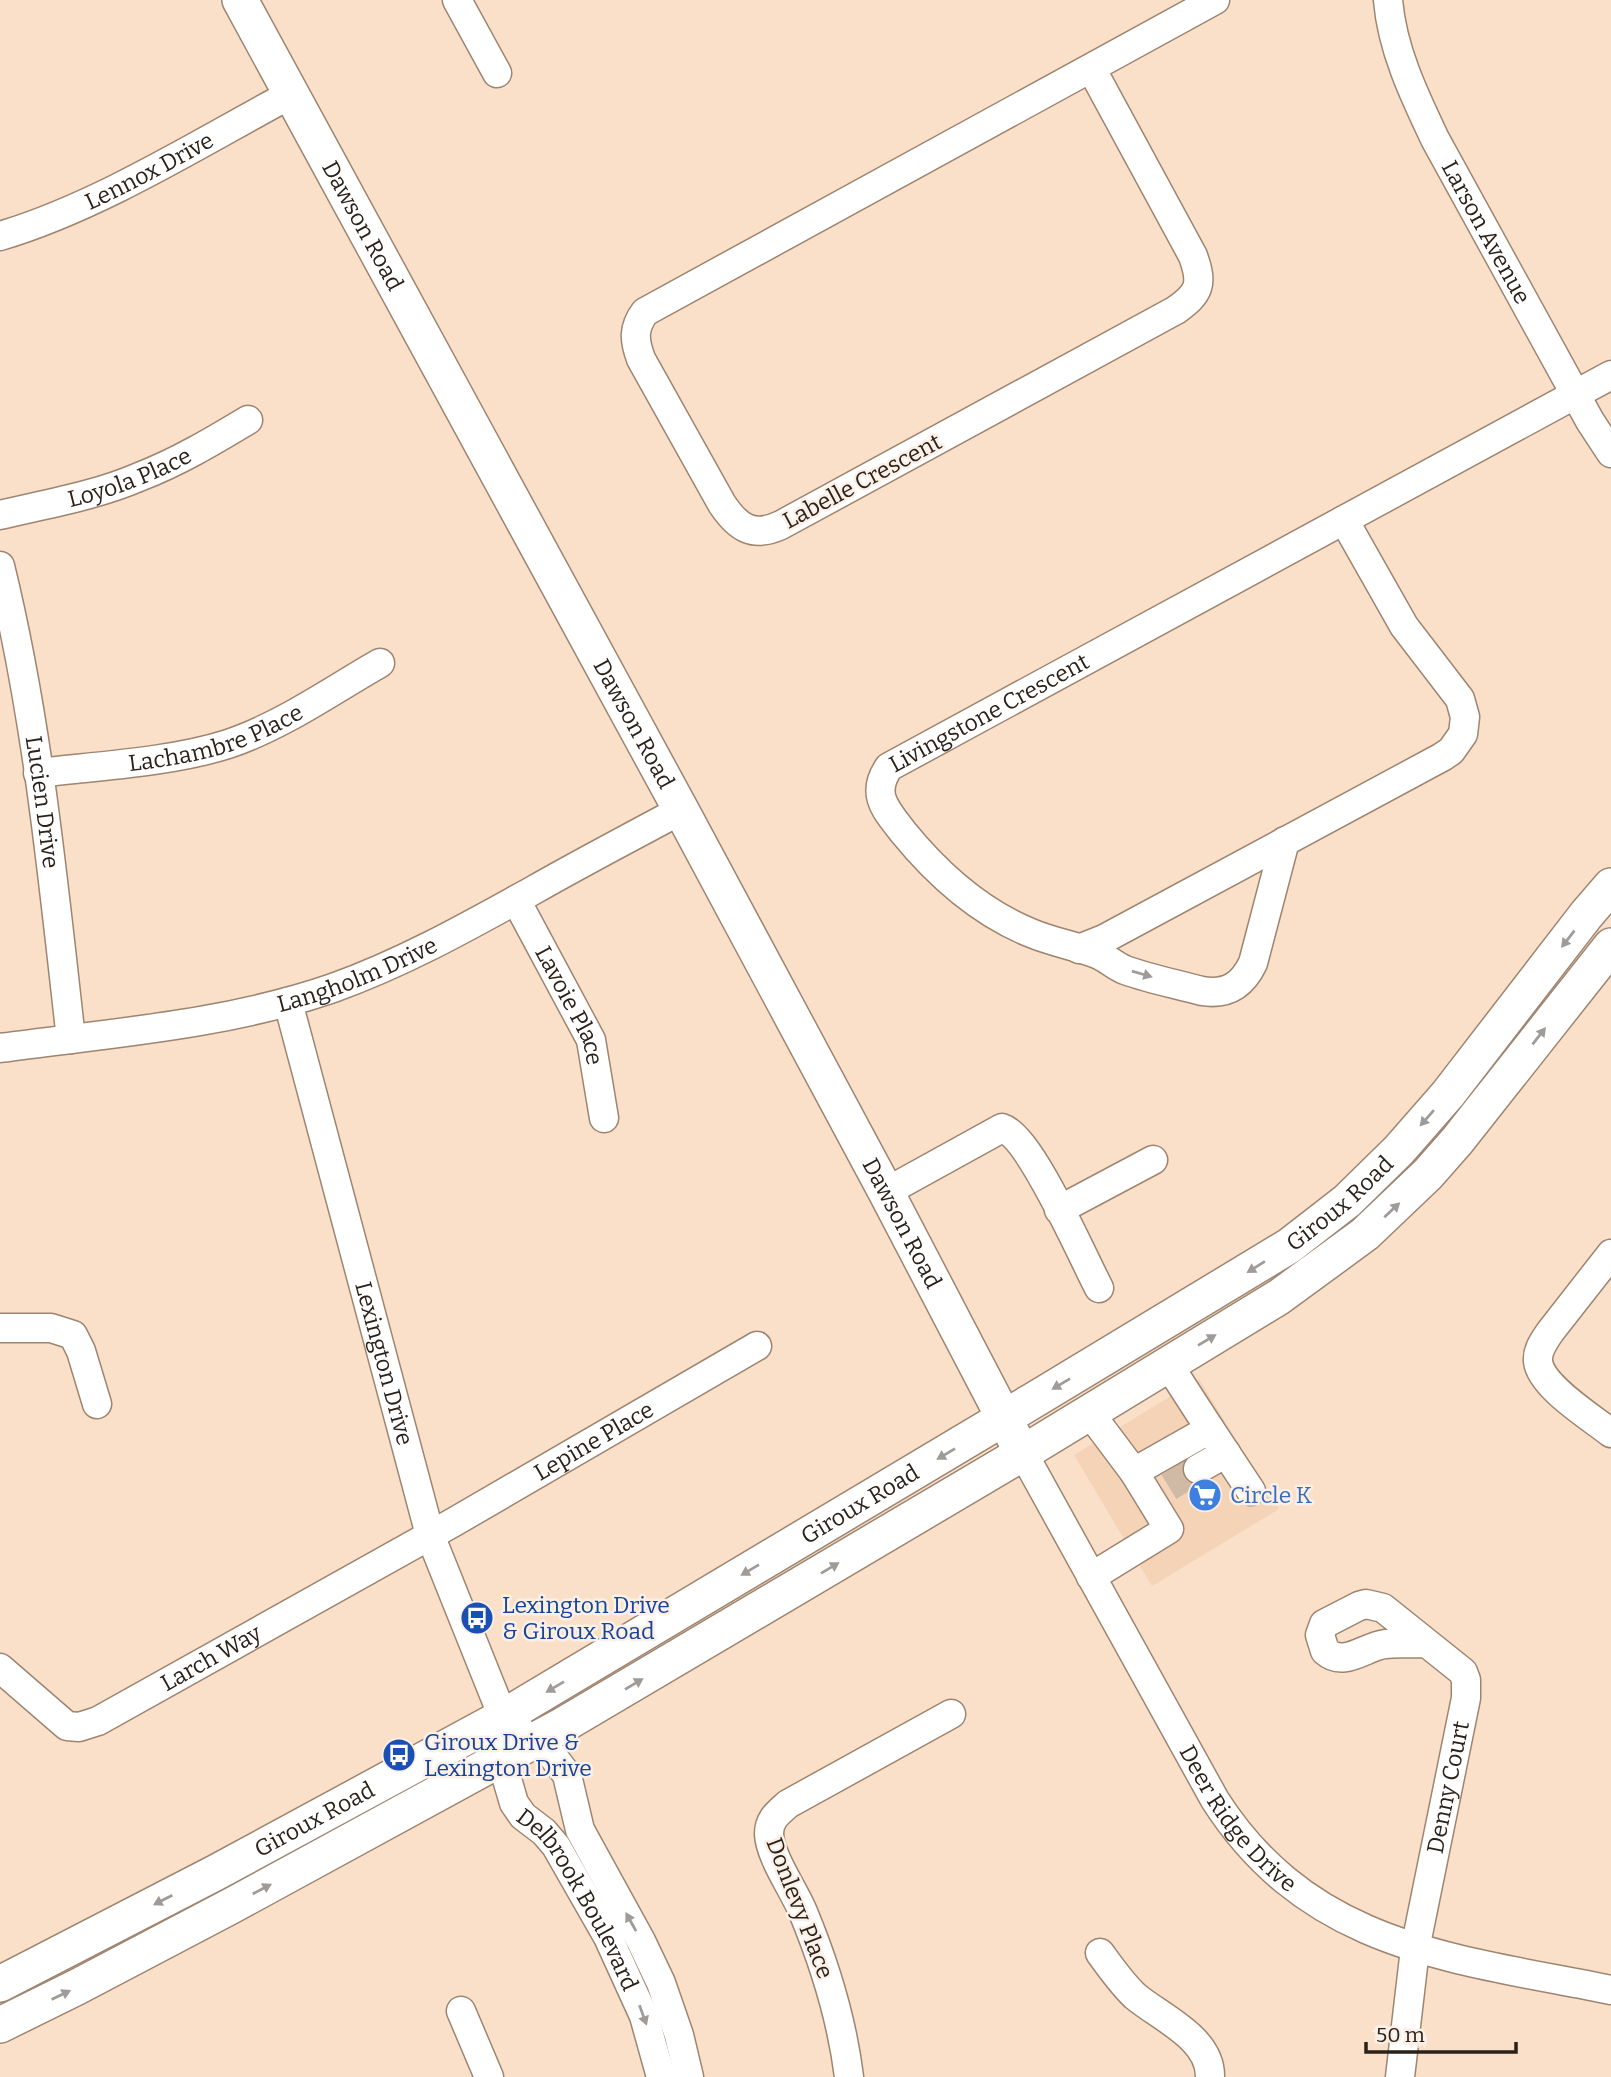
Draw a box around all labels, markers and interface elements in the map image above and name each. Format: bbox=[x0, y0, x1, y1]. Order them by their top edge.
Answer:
street label: Lennox Drive bbox=[81, 126, 218, 216]
street label: Dawson Road bbox=[316, 156, 410, 296]
street label: Larson Avenue bbox=[1436, 156, 1537, 309]
street label: Labelle Crescent bbox=[778, 427, 946, 535]
street label: Loyola Place bbox=[65, 441, 196, 513]
street label: Livingstone Crescent bbox=[884, 647, 1094, 778]
street label: Dawson Road bbox=[587, 654, 681, 794]
street label: Lachambre Place bbox=[127, 698, 308, 777]
street label: Lucien Drive bbox=[20, 734, 65, 870]
one-way arrow bbox=[1561, 930, 1575, 948]
street label: Langholm Drive bbox=[274, 931, 442, 1018]
street label: Lavoie Place bbox=[529, 941, 609, 1067]
one-way arrow bbox=[1132, 970, 1153, 980]
one-way arrow bbox=[1532, 1028, 1547, 1046]
one-way arrow bbox=[1419, 1109, 1435, 1127]
street label: Giroux Road bbox=[1280, 1149, 1399, 1257]
street label: Dawson Road bbox=[856, 1153, 948, 1294]
one-way arrow bbox=[1383, 1202, 1400, 1218]
one-way arrow bbox=[1247, 1260, 1266, 1273]
street label: Lexington Drive bbox=[349, 1279, 419, 1448]
one-way arrow bbox=[1197, 1334, 1216, 1347]
one-way arrow bbox=[1052, 1378, 1071, 1391]
street label: Lepine Place bbox=[529, 1395, 659, 1487]
one-way arrow bbox=[936, 1447, 955, 1460]
street label: Giroux Road bbox=[796, 1458, 924, 1550]
supermarket icon: Circle K bbox=[1186, 1476, 1224, 1514]
place label: Circle K bbox=[1230, 1481, 1312, 1509]
one-way arrow bbox=[820, 1561, 839, 1574]
one-way arrow bbox=[741, 1564, 760, 1577]
place label: Lexington Drive & Giroux Road bbox=[502, 1591, 670, 1645]
bus stop icon: Lexington Drive & Giroux Road bbox=[458, 1599, 496, 1637]
street label: Larch Way bbox=[156, 1618, 267, 1697]
one-way arrow bbox=[625, 1678, 644, 1690]
one-way arrow bbox=[545, 1681, 564, 1693]
street label: Denny Court bbox=[1421, 1719, 1475, 1856]
place label: Giroux Drive & Lexington Drive bbox=[424, 1728, 592, 1782]
bus stop icon: Giroux Drive & Lexington Drive bbox=[380, 1736, 418, 1774]
street label: Deer Ridge Drive bbox=[1173, 1740, 1302, 1898]
street label: Giroux Road bbox=[250, 1775, 380, 1863]
street label: Delbrook Boulevard bbox=[511, 1802, 645, 1995]
street label: Donlevy Place bbox=[760, 1834, 840, 1982]
one-way arrow bbox=[253, 1883, 272, 1895]
one-way arrow bbox=[153, 1894, 173, 1906]
one-way arrow bbox=[625, 1912, 637, 1932]
one-way arrow bbox=[51, 1989, 71, 2001]
one-way arrow bbox=[638, 2004, 649, 2025]
scale bar bbox=[1366, 2010, 1516, 2054]
text: 50 m bbox=[1376, 2022, 1425, 2048]

